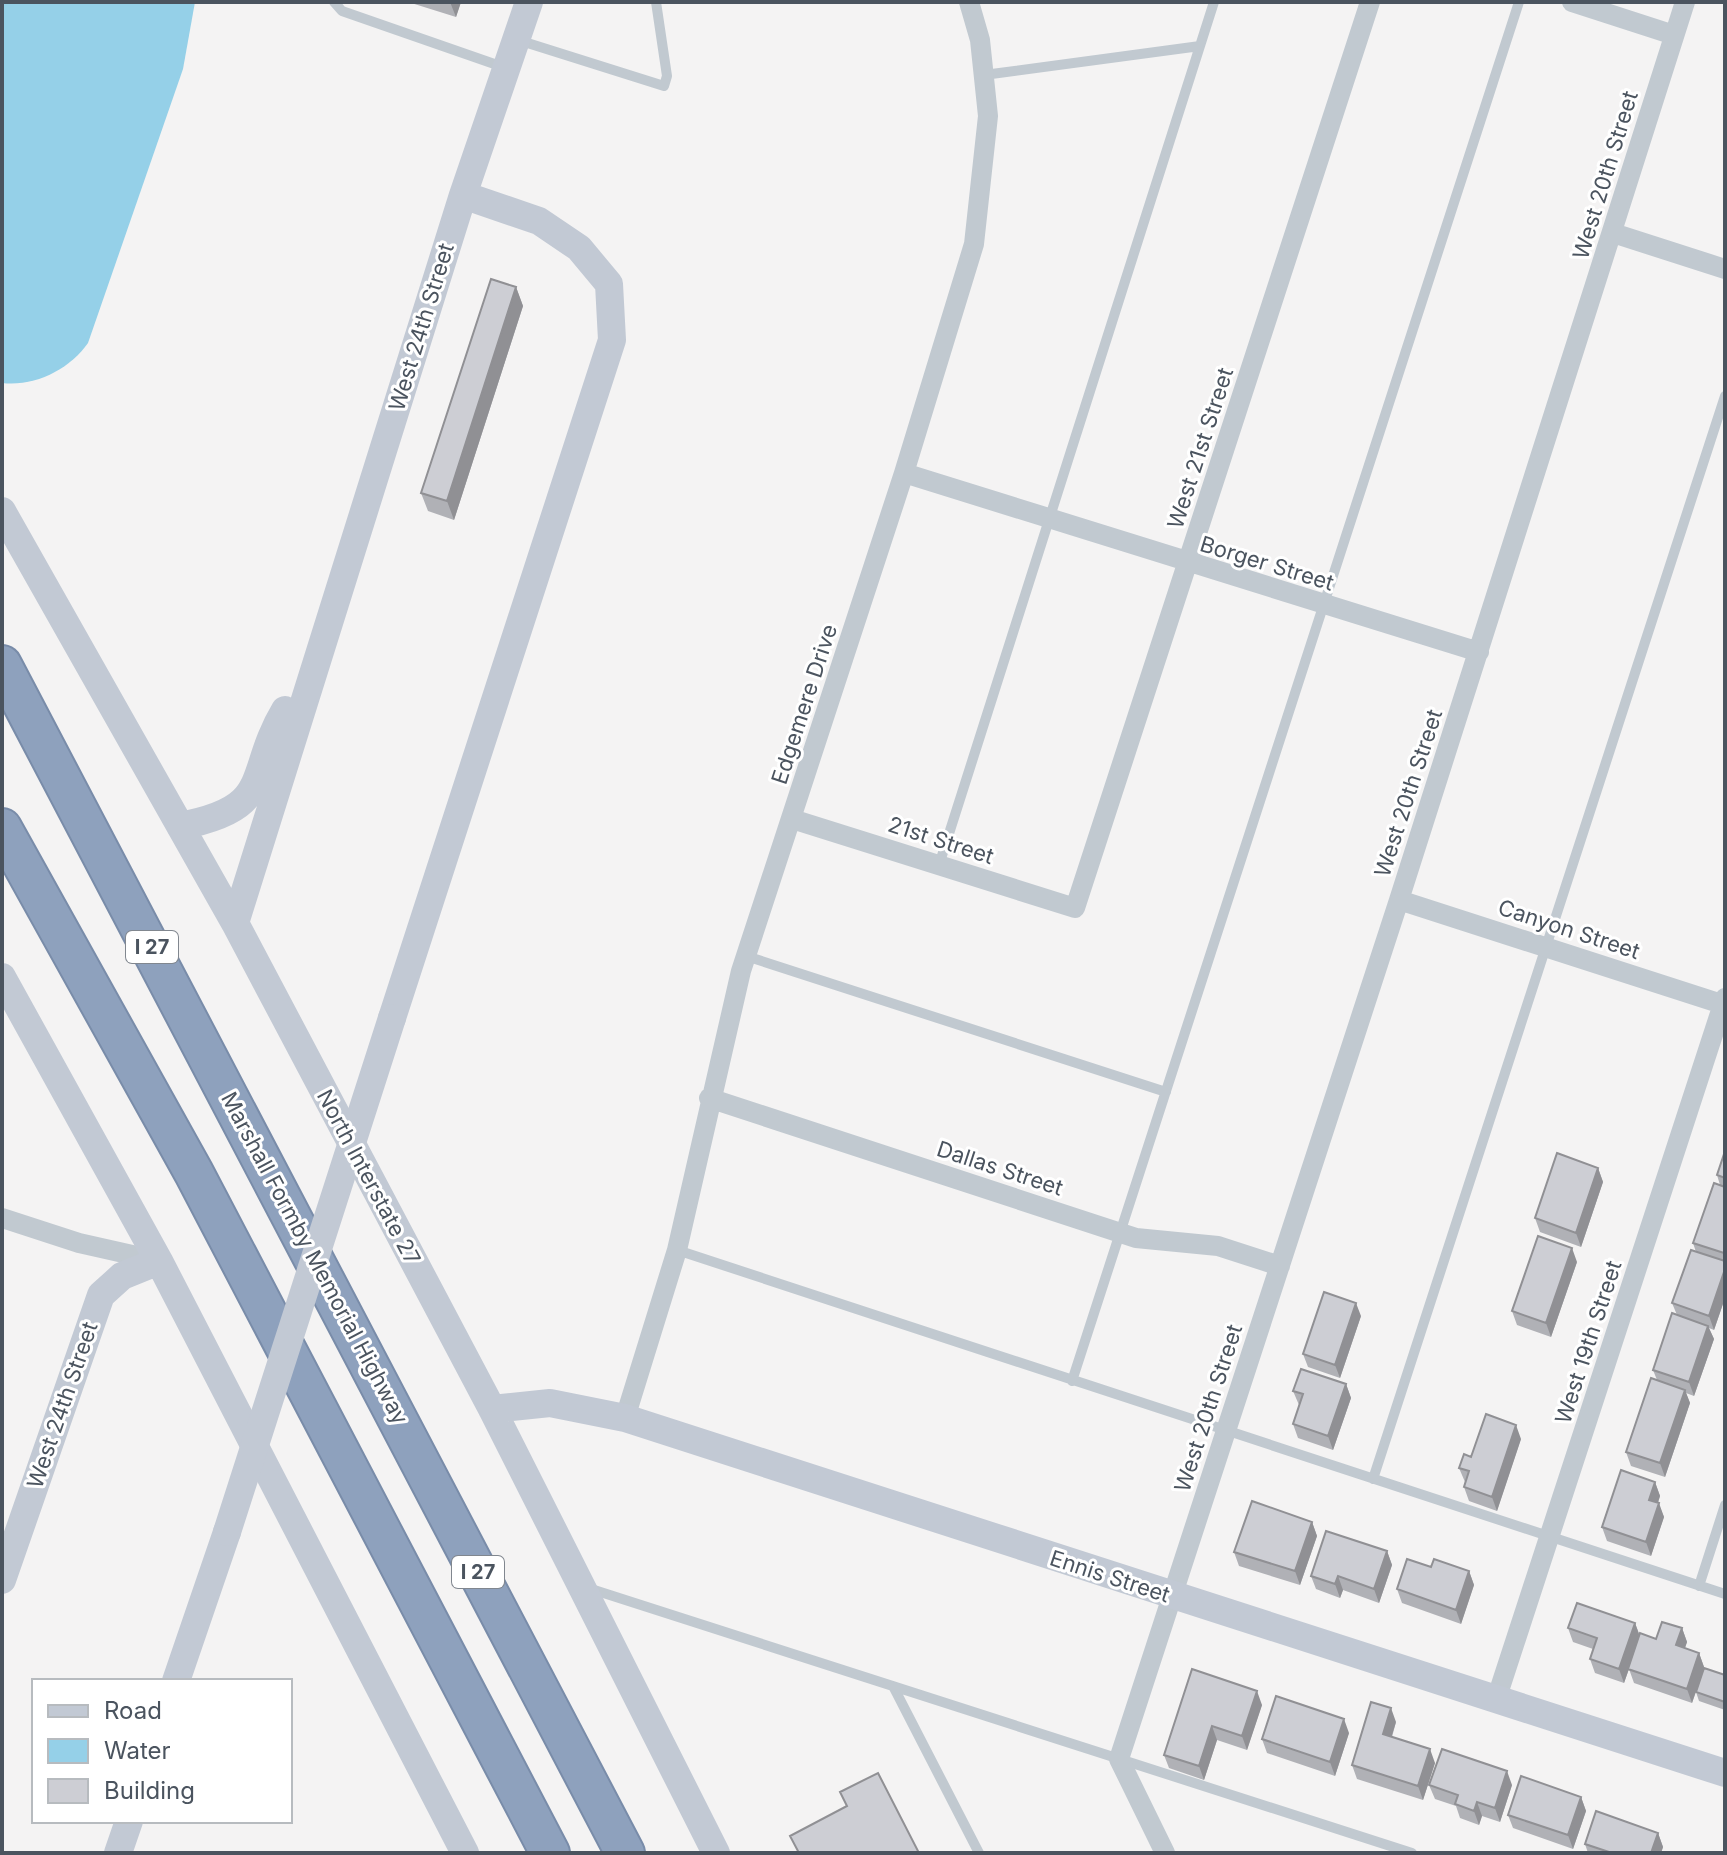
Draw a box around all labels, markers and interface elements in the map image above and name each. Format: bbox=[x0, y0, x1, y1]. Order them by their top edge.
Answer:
street label: West 20th Street bbox=[1567, 88, 1643, 262]
street label: West 24th Street bbox=[383, 240, 459, 414]
street label: West 21st Street bbox=[1162, 364, 1238, 532]
street label: Borger Street bbox=[1197, 530, 1337, 596]
street label: Edgemere Drive bbox=[766, 621, 842, 787]
street label: West 20th Street bbox=[1369, 706, 1447, 880]
street label: 21st Street bbox=[885, 811, 997, 869]
street label: Canyon Street bbox=[1495, 894, 1643, 964]
road number: I 27 bbox=[126, 931, 178, 963]
street label: North Interstate 27 bbox=[312, 1085, 426, 1269]
street label: Marshall Formby Memorial Highway bbox=[216, 1087, 414, 1429]
street label: Dallas Street bbox=[934, 1135, 1066, 1201]
street label: West 19th Street bbox=[1549, 1257, 1627, 1427]
street label: West 24th Street bbox=[21, 1318, 103, 1492]
street label: West 20th Street bbox=[1169, 1321, 1247, 1495]
street label: Ennis Street bbox=[1047, 1544, 1173, 1608]
road number: I 27 bbox=[452, 1556, 504, 1588]
legend bbox=[32, 1679, 292, 1823]
text: Road bbox=[104, 1696, 162, 1725]
text: Water bbox=[104, 1736, 171, 1765]
text: Building bbox=[104, 1776, 195, 1805]

